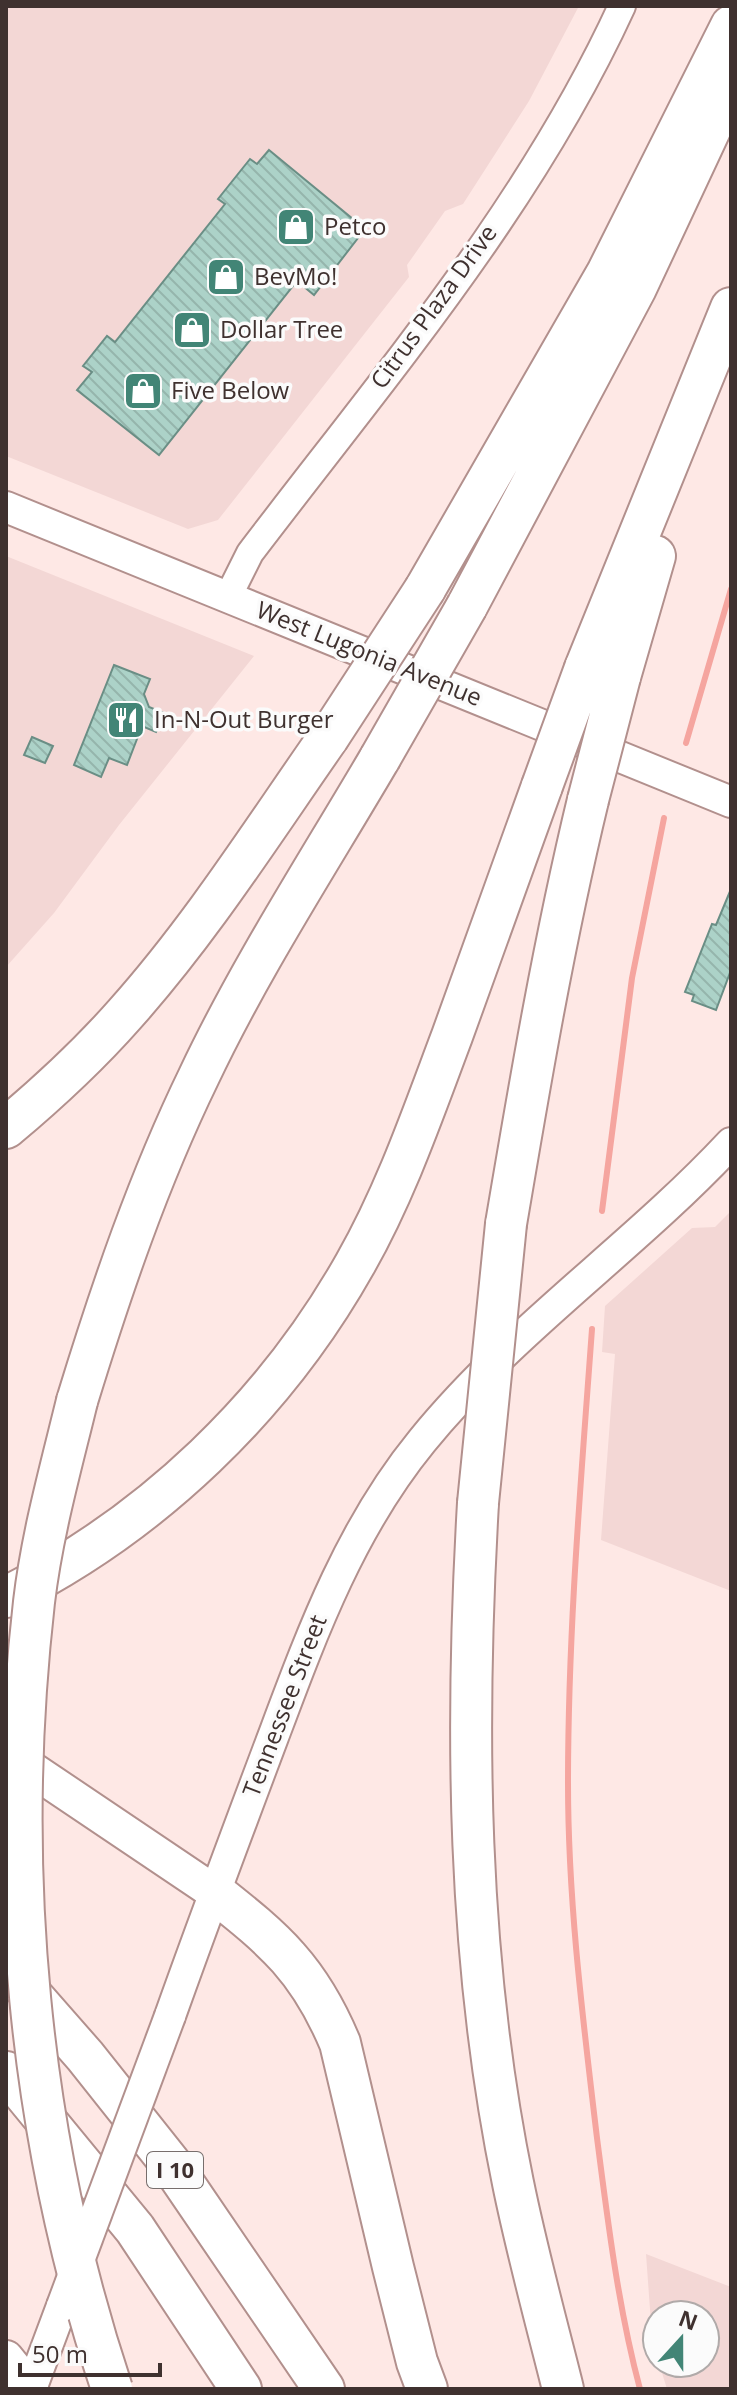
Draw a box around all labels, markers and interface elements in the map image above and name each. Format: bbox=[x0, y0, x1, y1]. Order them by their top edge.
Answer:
shop icon: Petco bbox=[275, 206, 317, 248]
place label: Petco bbox=[324, 209, 386, 242]
street label: Citrus Plaza Drive bbox=[362, 217, 504, 395]
shop icon: BevMo! bbox=[205, 256, 247, 298]
place label: BevMo! bbox=[254, 259, 337, 292]
shop icon: Dollar Tree bbox=[171, 309, 213, 351]
place label: Dollar Tree bbox=[220, 312, 343, 345]
shop icon: Five Below bbox=[122, 370, 164, 412]
place label: Five Below bbox=[171, 373, 290, 406]
street label: West Lugonia Avenue bbox=[252, 592, 487, 713]
restaurant icon: In-N-Out Burger bbox=[105, 699, 147, 741]
place label: In-N-Out Burger bbox=[154, 702, 334, 735]
street label: Tennessee Street bbox=[234, 1610, 334, 1801]
road number: I 10 bbox=[147, 2152, 203, 2188]
north arrow bbox=[641, 2299, 721, 2379]
text: N bbox=[675, 2302, 702, 2337]
scale bar bbox=[20, 2327, 160, 2377]
text: 50 m bbox=[32, 2337, 88, 2370]

